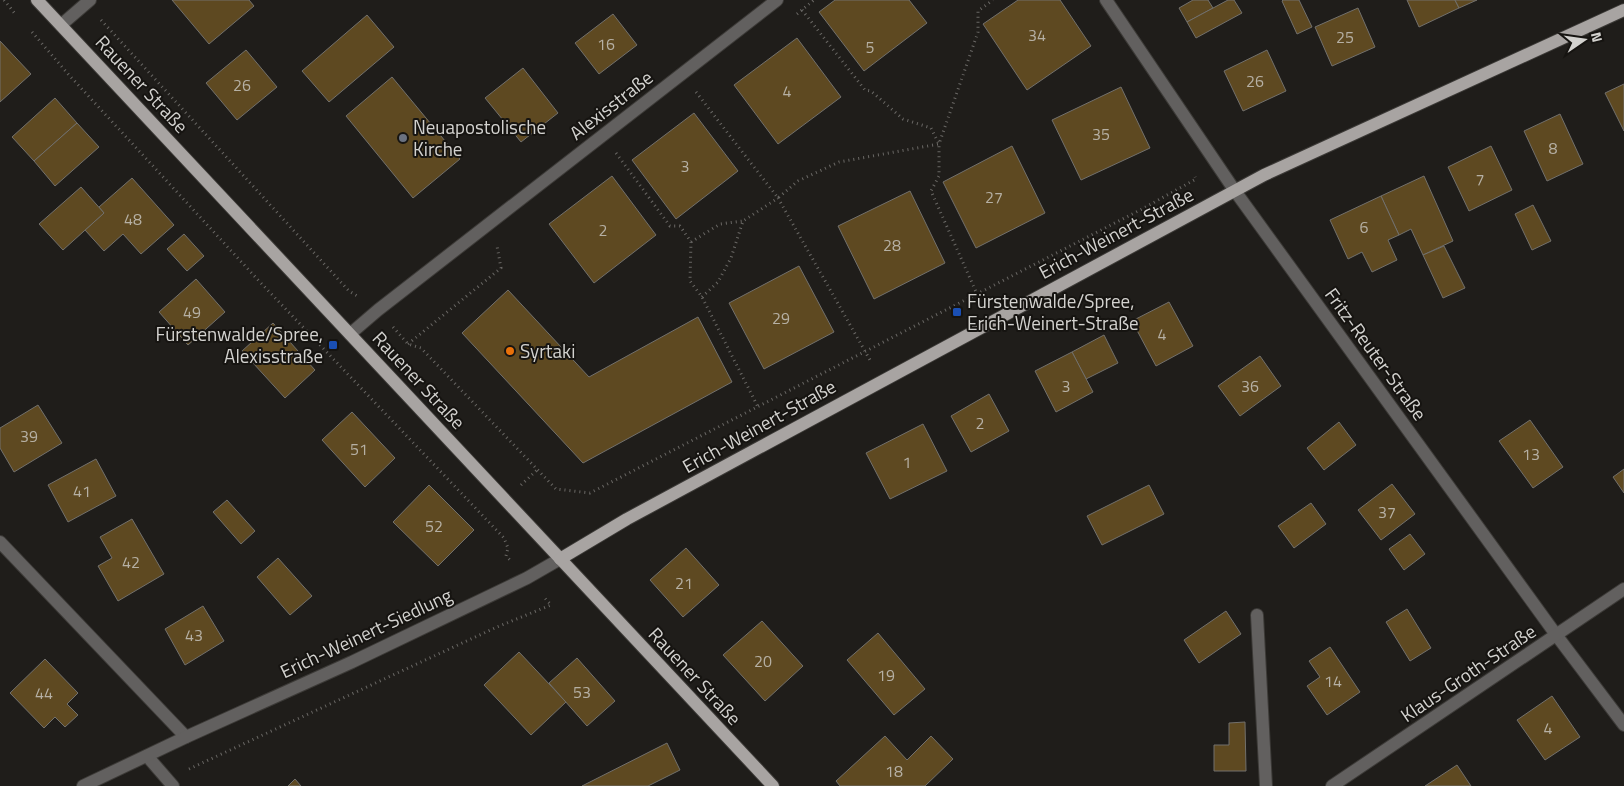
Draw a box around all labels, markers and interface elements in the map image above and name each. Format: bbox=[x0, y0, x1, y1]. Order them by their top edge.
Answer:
north arrow bbox=[1559, 15, 1609, 65]
house number: 34 bbox=[1028, 23, 1046, 47]
house number: 25 bbox=[1336, 25, 1354, 49]
street label: Rauener Straße bbox=[89, 28, 196, 139]
text: N bbox=[1586, 30, 1608, 44]
house number: 16 bbox=[597, 32, 615, 56]
house number: 5 bbox=[866, 35, 875, 59]
street label: Alexisstraße bbox=[563, 63, 659, 146]
house number: 26 bbox=[1246, 69, 1264, 93]
house number: 26 bbox=[233, 73, 251, 97]
house number: 4 bbox=[783, 79, 792, 103]
place label: Neuapostolische Kirche bbox=[413, 112, 546, 163]
house number: 35 bbox=[1092, 122, 1110, 146]
marker: Neuapostolische Kirche bbox=[397, 132, 409, 144]
house number: 8 bbox=[1549, 136, 1558, 160]
house number: 3 bbox=[681, 154, 689, 178]
house number: 7 bbox=[1476, 167, 1484, 191]
street label: Erich-Weinert-Straße bbox=[1033, 179, 1198, 286]
house number: 27 bbox=[985, 185, 1003, 209]
house number: 48 bbox=[124, 207, 142, 231]
house number: 6 bbox=[1360, 215, 1369, 239]
house number: 2 bbox=[599, 218, 607, 242]
house number: 28 bbox=[883, 233, 901, 257]
street label: Fritz-Reuter-Straße bbox=[1318, 281, 1434, 426]
place label: Fürstenwalde/Spree, Erich-Weinert-Straße bbox=[967, 286, 1139, 337]
house number: 49 bbox=[183, 300, 201, 324]
house number: 29 bbox=[772, 306, 790, 330]
marker: Fürstenwalde/Spree, Erich-Weinert-Straße bbox=[951, 306, 963, 318]
place label: Fürstenwalde/Spree, Alexisstraße bbox=[156, 319, 323, 370]
house number: 4 bbox=[1158, 322, 1167, 346]
street label: Rauener Straße bbox=[366, 324, 473, 435]
place label: Syrtaki bbox=[520, 336, 575, 365]
marker: Fürstenwalde/Spree, Alexisstraße bbox=[327, 339, 339, 351]
marker: Syrtaki bbox=[504, 345, 516, 357]
street label: Erich-Weinert-Straße bbox=[677, 371, 841, 480]
house number: 3 bbox=[1062, 374, 1070, 398]
house number: 36 bbox=[1241, 374, 1259, 398]
house number: 2 bbox=[976, 411, 984, 435]
house number: 39 bbox=[20, 424, 38, 448]
house number: 51 bbox=[350, 437, 368, 461]
house number: 13 bbox=[1522, 442, 1540, 466]
house number: 1 bbox=[903, 450, 911, 474]
house number: 41 bbox=[73, 479, 91, 503]
house number: 37 bbox=[1378, 500, 1396, 524]
house number: 52 bbox=[425, 514, 443, 538]
house number: 42 bbox=[122, 550, 140, 574]
house number: 21 bbox=[675, 571, 693, 595]
street label: Erich-Weinert-Siedlung bbox=[275, 580, 457, 685]
street label: Klaus-Groth-Straße bbox=[1394, 616, 1541, 729]
street label: Rauener Straße bbox=[642, 620, 749, 731]
house number: 43 bbox=[185, 623, 203, 647]
house number: 20 bbox=[754, 649, 772, 673]
house number: 19 bbox=[877, 663, 895, 687]
house number: 14 bbox=[1324, 669, 1342, 693]
house number: 53 bbox=[573, 680, 591, 704]
house number: 44 bbox=[35, 681, 53, 705]
house number: 4 bbox=[1544, 716, 1553, 740]
house number: 18 bbox=[885, 759, 903, 783]

